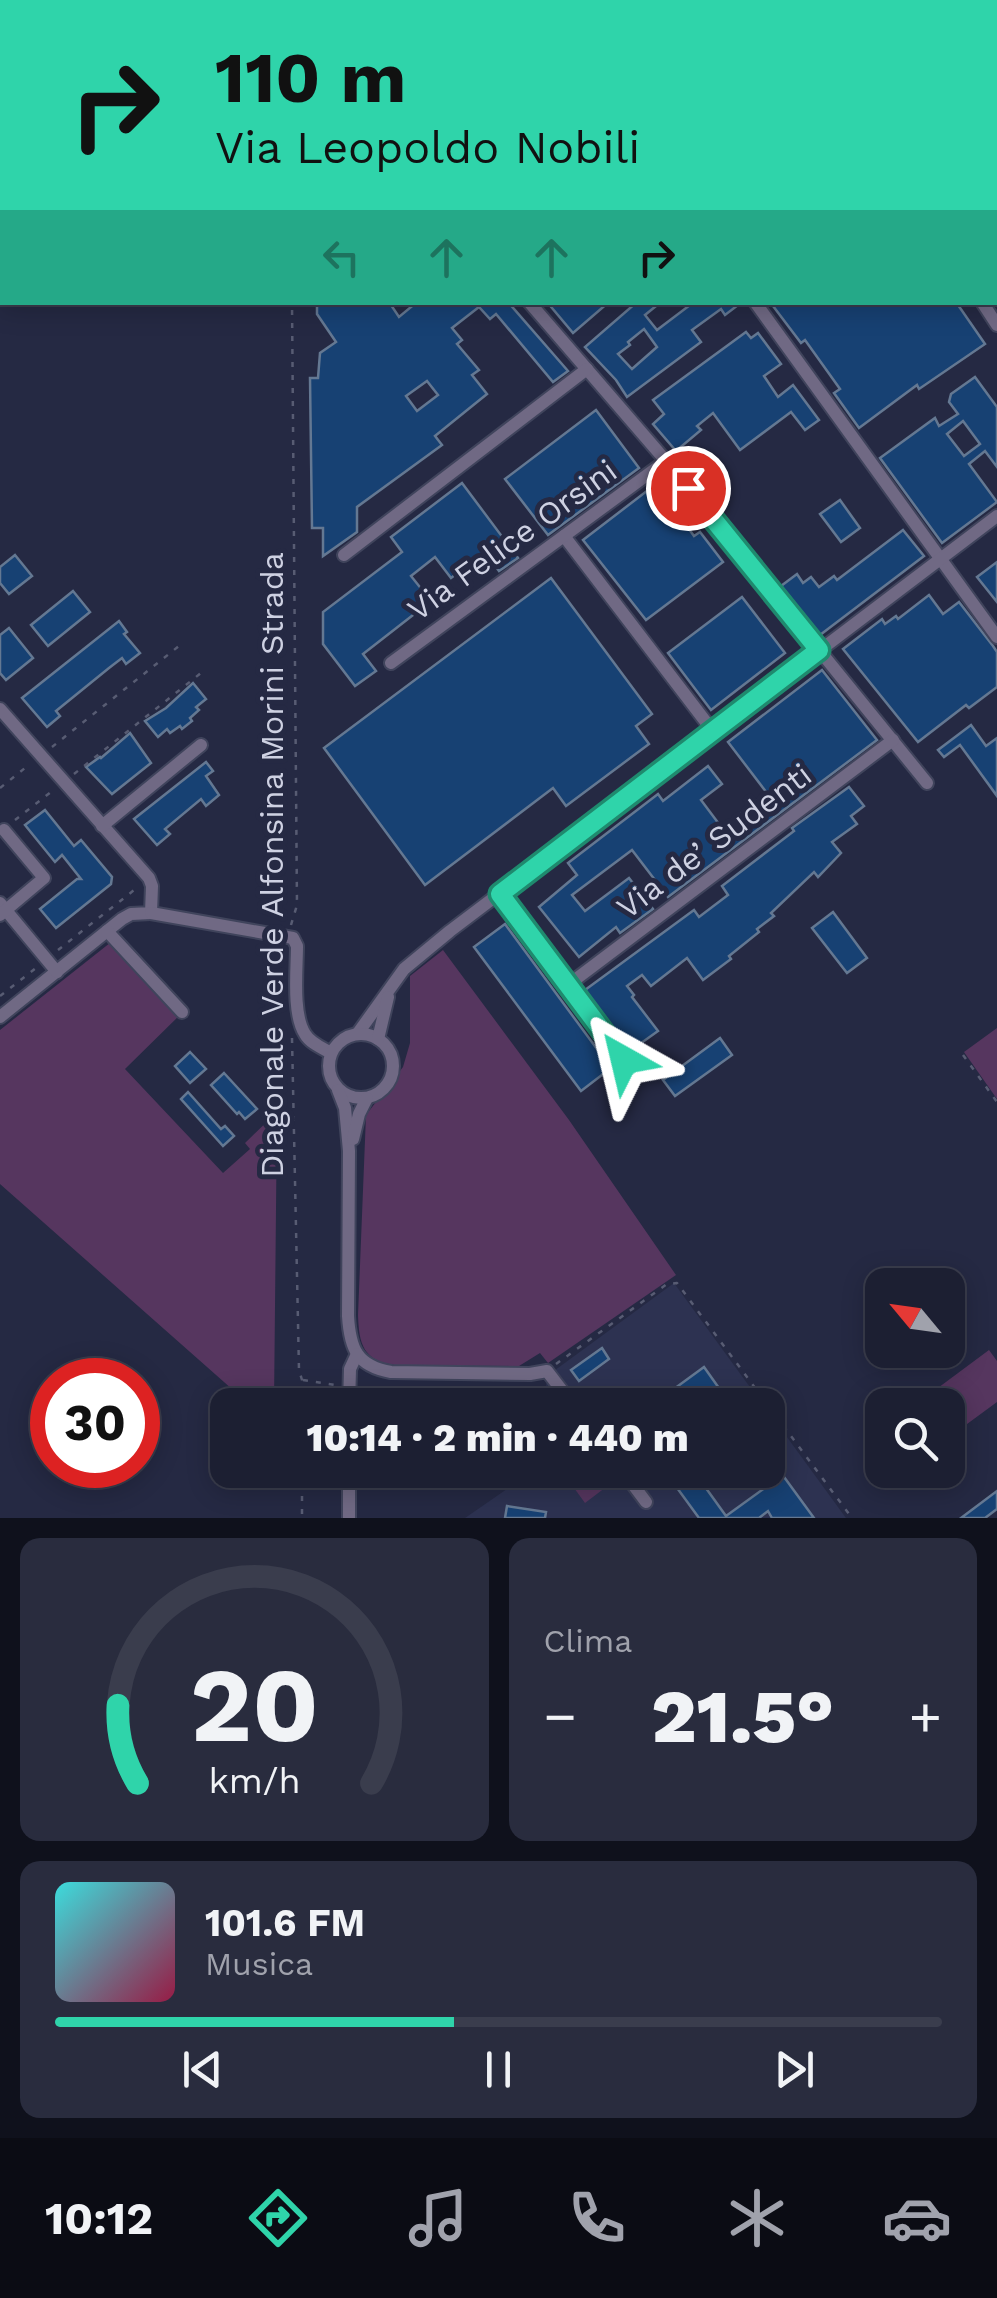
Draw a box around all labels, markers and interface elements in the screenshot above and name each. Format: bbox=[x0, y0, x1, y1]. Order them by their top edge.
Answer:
text: 110 m bbox=[215, 37, 406, 119]
icon: right bbox=[50, 40, 180, 170]
text: Via Leopoldo Nobili bbox=[215, 121, 640, 174]
icon: left bbox=[314, 230, 369, 285]
icon: ahead bbox=[419, 230, 474, 285]
icon: ahead bbox=[524, 230, 579, 285]
icon: right bbox=[629, 230, 684, 285]
pin bbox=[646, 446, 731, 531]
street label: Via Felice Orsini bbox=[400, 451, 624, 629]
icon: arrive bbox=[661, 461, 716, 516]
street label: Diagonale Verde Alfonsina Morini Strada bbox=[253, 552, 291, 1178]
street label: Via de’ Sudenti bbox=[609, 755, 819, 927]
position arrow bbox=[572, 1008, 676, 1112]
north arrow bbox=[865, 1268, 965, 1368]
map controls bbox=[865, 1268, 965, 1488]
speed limit sign: 30 bbox=[30, 1358, 160, 1488]
button: search bbox=[865, 1388, 965, 1488]
text: 10:14 · 2 min · 440 m bbox=[306, 1416, 689, 1460]
text: Clima bbox=[544, 1622, 632, 1660]
text: 20 bbox=[190, 1644, 319, 1766]
text: 21.5° bbox=[651, 1672, 834, 1760]
text: − bbox=[544, 1684, 577, 1748]
text: + bbox=[909, 1684, 942, 1748]
text: km/h bbox=[208, 1760, 300, 1802]
text: 101.6 FM bbox=[205, 1901, 365, 1945]
text: Musica bbox=[205, 1945, 313, 1983]
icon: previous bbox=[175, 2042, 230, 2097]
icon: pause bbox=[471, 2042, 526, 2097]
icon: next bbox=[767, 2042, 822, 2097]
icon: directions bbox=[243, 2183, 313, 2253]
icon: music bbox=[403, 2183, 473, 2253]
icon: phone bbox=[562, 2183, 632, 2253]
icon: climate bbox=[722, 2183, 792, 2253]
icon: car bbox=[882, 2183, 952, 2253]
text: 10:12 bbox=[45, 2192, 153, 2245]

